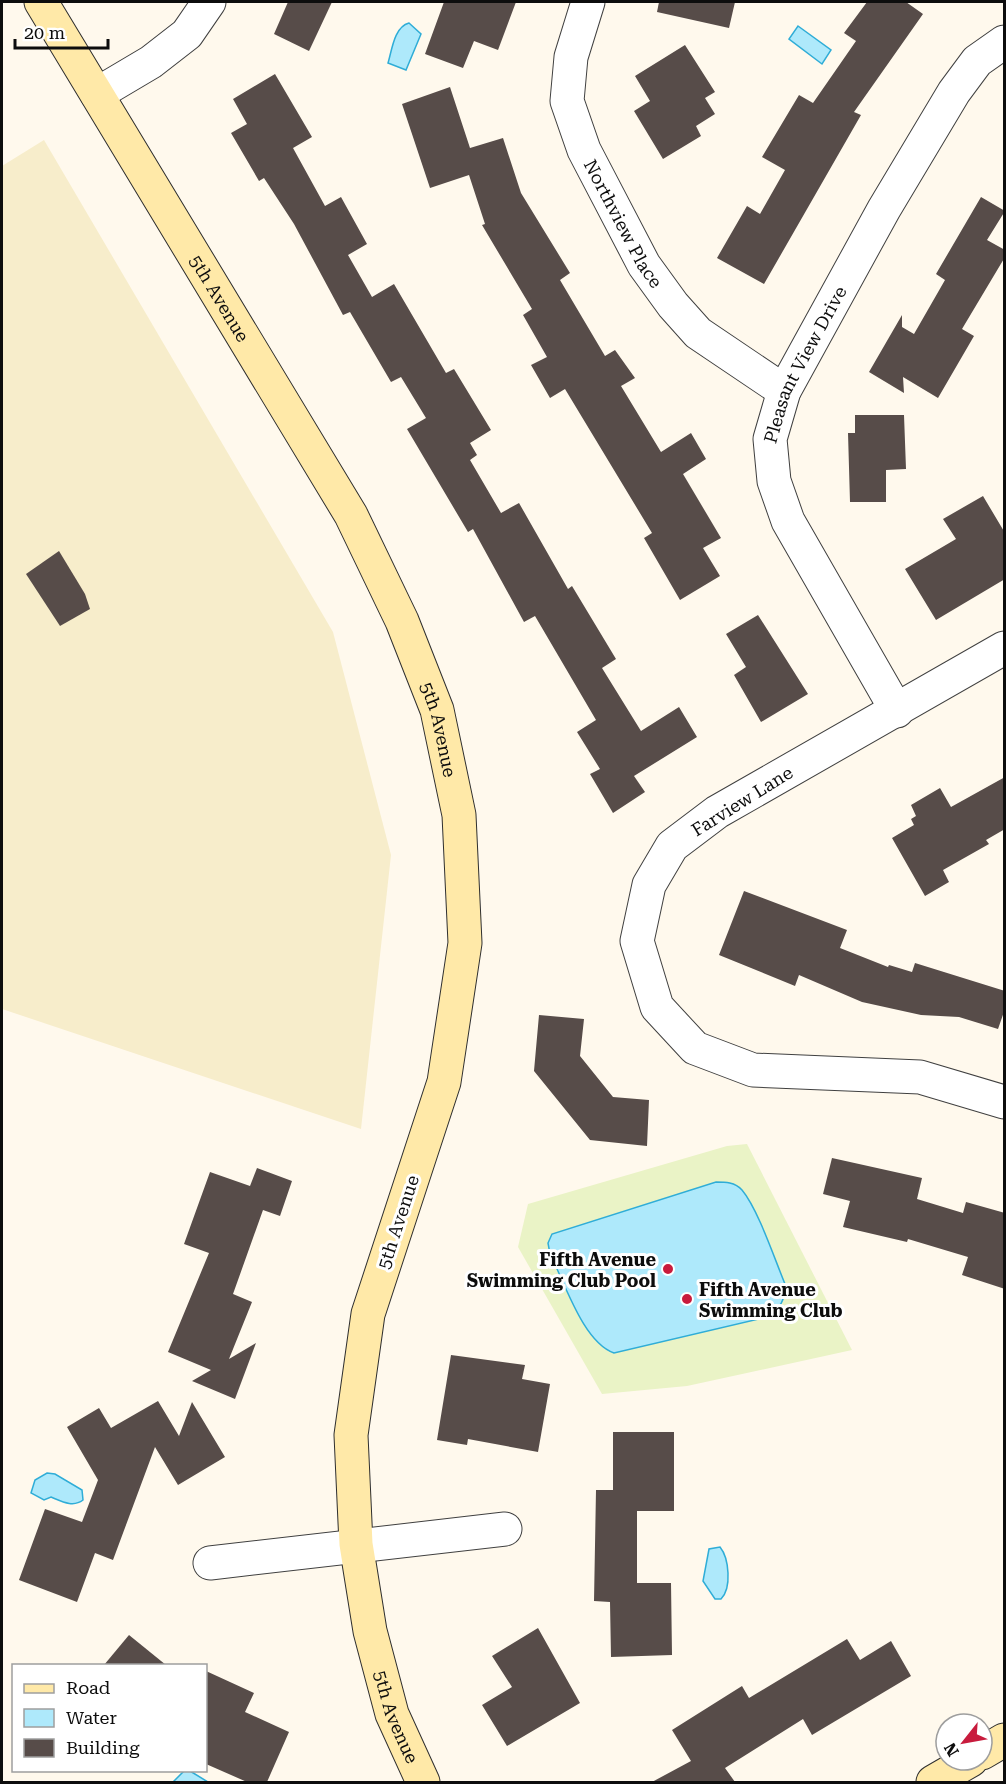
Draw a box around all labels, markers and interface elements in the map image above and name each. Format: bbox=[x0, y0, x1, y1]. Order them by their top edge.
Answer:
scale bar bbox=[15, 12, 108, 50]
text: 20 m bbox=[24, 22, 65, 43]
street label: Northview Place bbox=[580, 156, 667, 292]
street label: 5th Avenue bbox=[186, 251, 254, 345]
street label: Pleasant View Drive bbox=[759, 282, 850, 446]
street label: 5th Avenue bbox=[416, 679, 461, 779]
street label: Farview Lane bbox=[688, 761, 797, 840]
street label: 5th Avenue bbox=[373, 1172, 423, 1272]
place label: Fifth Avenue Swimming Club Pool bbox=[467, 1249, 656, 1291]
marker: Fifth Avenue Swimming Club Pool bbox=[661, 1262, 675, 1276]
place label: Fifth Avenue Swimming Club bbox=[699, 1279, 843, 1321]
marker: Fifth Avenue Swimming Club bbox=[680, 1292, 694, 1306]
legend bbox=[12, 1664, 207, 1772]
street label: 5th Avenue bbox=[370, 1668, 423, 1766]
text: Road bbox=[66, 1677, 111, 1698]
text: Water bbox=[66, 1707, 117, 1728]
north arrow bbox=[934, 1712, 994, 1772]
text: Building bbox=[66, 1737, 140, 1758]
text: N bbox=[940, 1739, 963, 1760]

